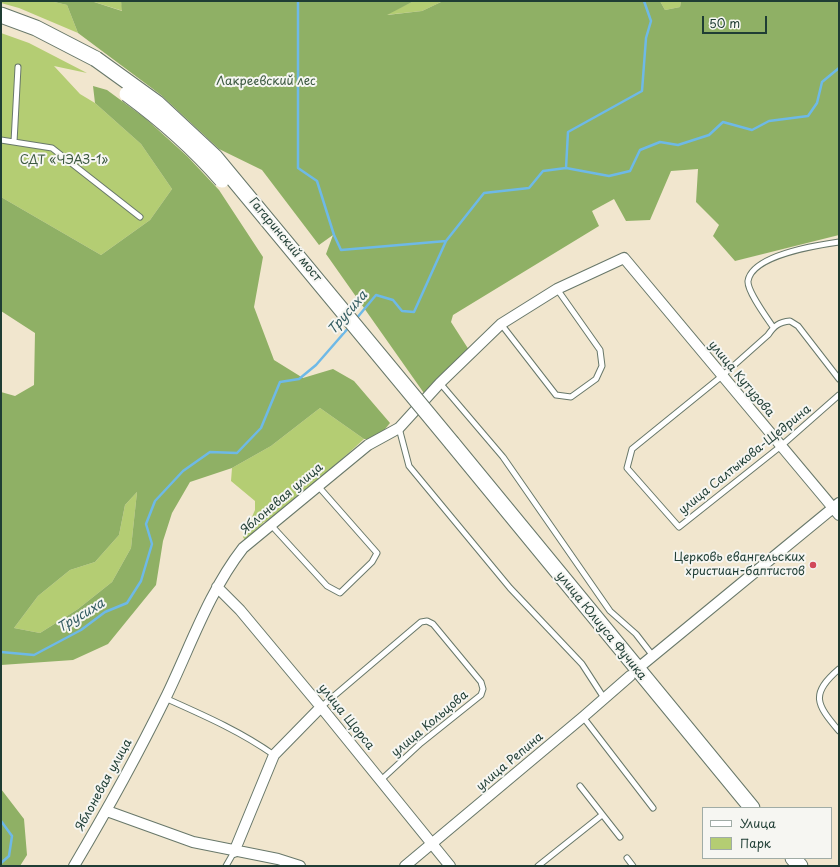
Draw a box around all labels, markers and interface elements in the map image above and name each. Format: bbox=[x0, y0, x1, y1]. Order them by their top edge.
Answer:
scale bar bbox=[704, 8, 769, 34]
text: 50 m bbox=[709, 14, 740, 32]
park label: Лакреевский лес bbox=[216, 75, 316, 89]
park label: СДТ «ЧЭАЗ-1» bbox=[20, 154, 108, 168]
street label: Гагаринский мост bbox=[246, 195, 324, 285]
water label: Трусиха bbox=[325, 288, 371, 338]
street label: улица Кутузова bbox=[705, 338, 777, 420]
street label: улица Салтыкова-Щедрина bbox=[676, 402, 814, 518]
street label: Яблоневая улица bbox=[238, 460, 326, 538]
place label: Церковь евангельских христиан-баптистов bbox=[674, 551, 805, 579]
marker: Церковь евангельских христиан-баптистов bbox=[808, 560, 818, 570]
street label: улица Юлиуса Фучика bbox=[553, 569, 649, 683]
water label: Трусиха bbox=[55, 596, 107, 636]
street label: улица Щорса bbox=[315, 681, 377, 753]
street label: улица Кольцова bbox=[389, 688, 471, 760]
street label: улица Репина bbox=[474, 730, 546, 794]
street label: Яблоневая улица bbox=[73, 737, 135, 833]
legend bbox=[702, 807, 832, 859]
text: Улица bbox=[740, 814, 776, 832]
text: Парк bbox=[740, 834, 771, 852]

